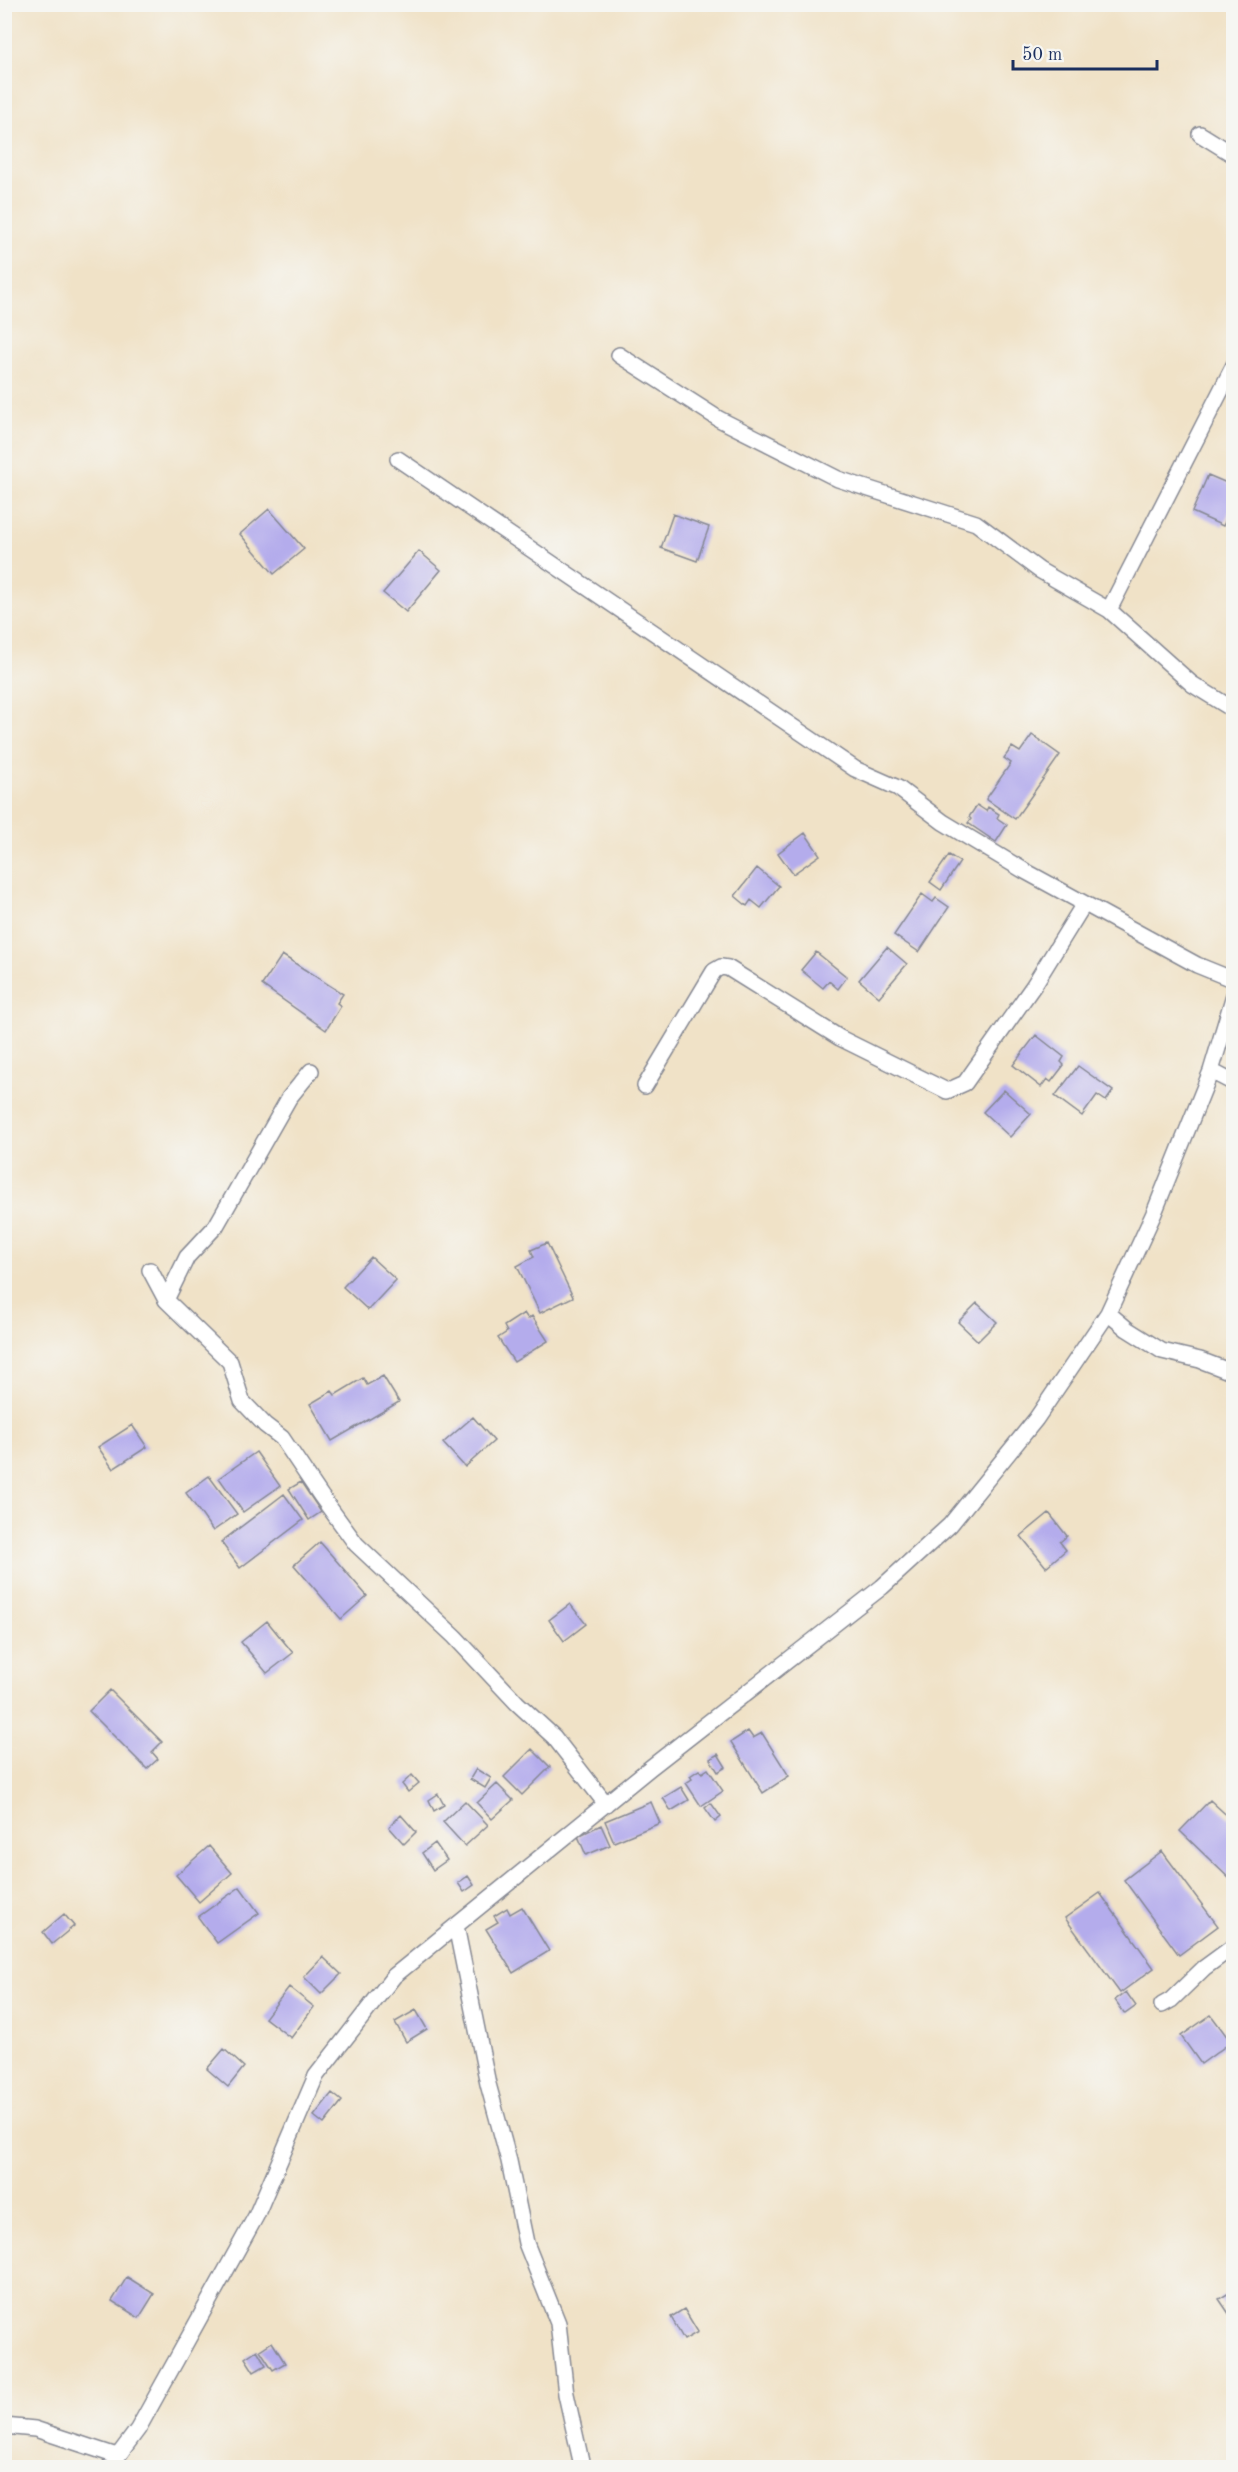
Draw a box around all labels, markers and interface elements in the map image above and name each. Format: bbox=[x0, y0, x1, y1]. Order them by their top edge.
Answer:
scale bar bbox=[1013, 33, 1157, 71]
text: 50 m bbox=[1022, 46, 1062, 64]

